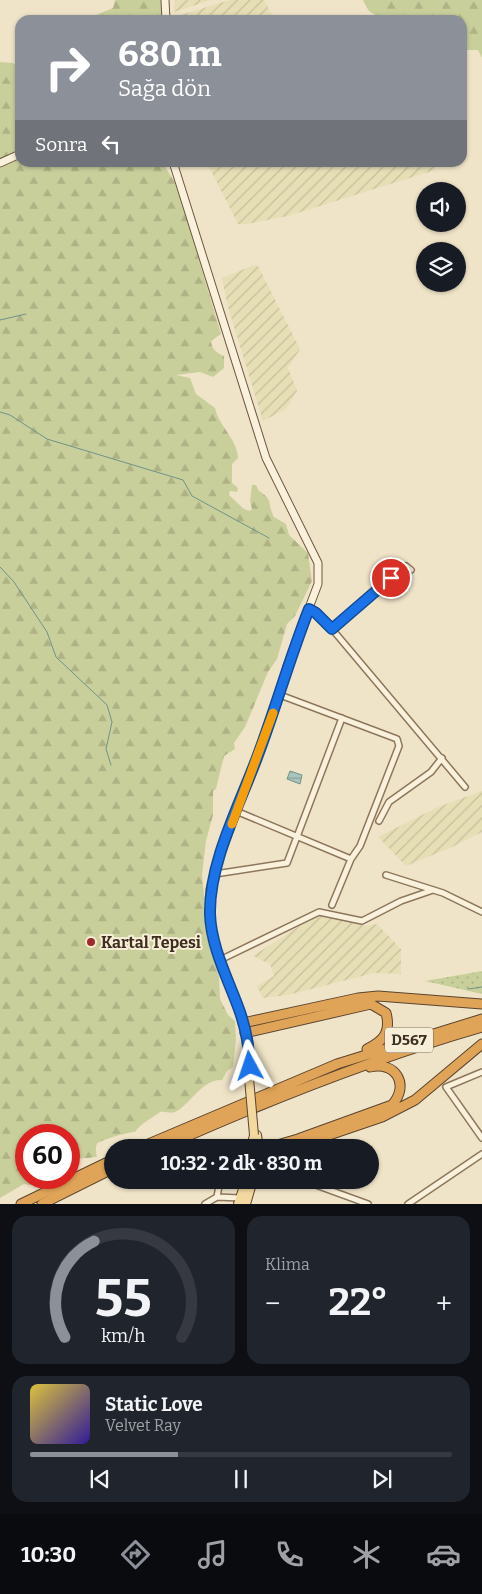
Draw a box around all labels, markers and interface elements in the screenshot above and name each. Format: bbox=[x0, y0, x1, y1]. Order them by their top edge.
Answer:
text: 680 m bbox=[118, 33, 222, 75]
icon: right bbox=[35, 35, 100, 100]
text: Sağa dön bbox=[118, 75, 211, 102]
icon: left bbox=[97, 130, 125, 158]
text: Sonra bbox=[35, 133, 87, 156]
map controls bbox=[416, 182, 466, 292]
button: sound bbox=[416, 182, 466, 232]
button: layers bbox=[416, 242, 466, 292]
pin bbox=[370, 557, 412, 599]
icon: arrive bbox=[377, 564, 405, 592]
place label: Kartal Tepesi bbox=[101, 933, 201, 952]
marker: Kartal Tepesi bbox=[85, 936, 97, 948]
road number: D567 bbox=[385, 1028, 433, 1052]
position arrow bbox=[223, 1039, 275, 1091]
speed limit sign: 60 bbox=[15, 1124, 80, 1189]
text: 10:32 · 2 dk · 830 m bbox=[161, 1152, 322, 1175]
text: Klima bbox=[265, 1255, 310, 1274]
text: 55 bbox=[95, 1267, 152, 1330]
text: 22° bbox=[328, 1279, 388, 1325]
text: − bbox=[265, 1287, 280, 1320]
text: + bbox=[436, 1287, 452, 1320]
text: km/h bbox=[101, 1325, 146, 1347]
text: Static Love bbox=[105, 1393, 203, 1416]
text: Velvet Ray bbox=[105, 1416, 181, 1435]
icon: previous bbox=[86, 1465, 114, 1493]
icon: pause bbox=[227, 1465, 255, 1493]
icon: next bbox=[368, 1465, 396, 1493]
icon: directions bbox=[118, 1537, 153, 1572]
icon: music bbox=[195, 1537, 230, 1572]
icon: phone bbox=[272, 1537, 307, 1572]
icon: climate bbox=[349, 1537, 384, 1572]
icon: car bbox=[426, 1537, 461, 1572]
text: 10:30 bbox=[21, 1541, 76, 1568]

